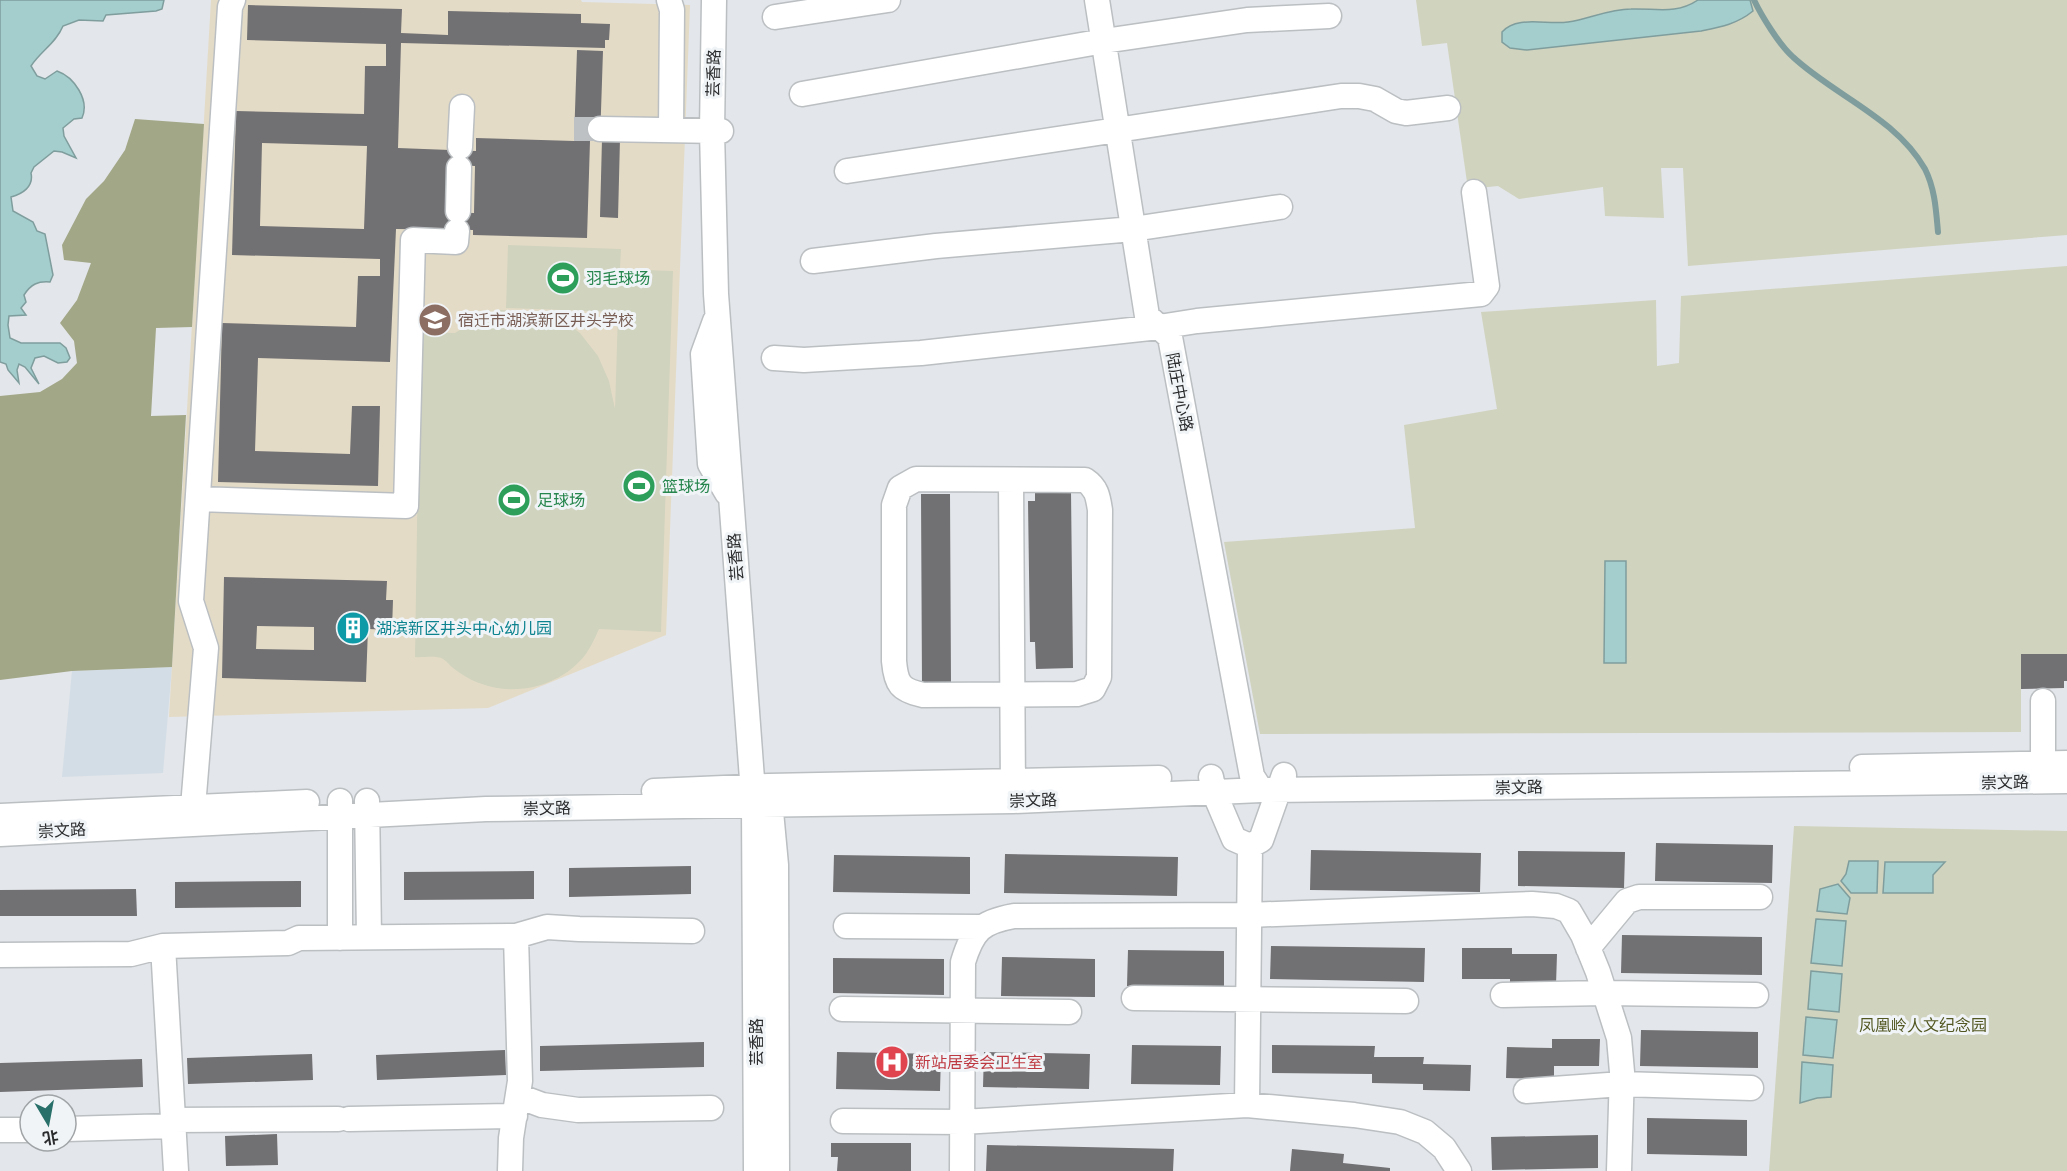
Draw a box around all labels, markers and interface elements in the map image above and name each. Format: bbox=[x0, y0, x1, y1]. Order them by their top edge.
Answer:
street label: 芸香路 bbox=[701, 49, 725, 97]
sports icon: 羽毛球场 bbox=[545, 260, 581, 296]
place label: 羽毛球场 bbox=[586, 267, 650, 289]
school or university icon: 宿迁市湖滨新区井头学校 bbox=[417, 302, 453, 338]
place label: 宿迁市湖滨新区井头学校 bbox=[458, 309, 634, 331]
street label: 陆庄中心路 bbox=[1162, 351, 1198, 433]
sports icon: 篮球场 bbox=[621, 468, 657, 504]
place label: 篮球场 bbox=[662, 475, 710, 497]
sports icon: 足球场 bbox=[496, 482, 532, 518]
place label: 足球场 bbox=[537, 489, 585, 511]
street label: 芸香路 bbox=[722, 532, 748, 582]
building icon: 湖滨新区井头中心幼儿园 bbox=[335, 610, 371, 646]
place label: 湖滨新区井头中心幼儿园 bbox=[376, 617, 552, 639]
street label: 崇文路 bbox=[1981, 771, 2029, 793]
street label: 崇文路 bbox=[1495, 776, 1543, 798]
street label: 崇文路 bbox=[1009, 788, 1057, 812]
street label: 崇文路 bbox=[523, 797, 571, 819]
street label: 崇文路 bbox=[37, 818, 87, 842]
park label: 凤凰岭人文纪念园 bbox=[1859, 1014, 1987, 1036]
street label: 芸香路 bbox=[745, 1018, 767, 1066]
hospital icon: 新站居委会卫生室 bbox=[874, 1044, 910, 1080]
place label: 新站居委会卫生室 bbox=[915, 1051, 1043, 1073]
north arrow bbox=[18, 1093, 78, 1153]
text: 北 bbox=[41, 1126, 60, 1150]

